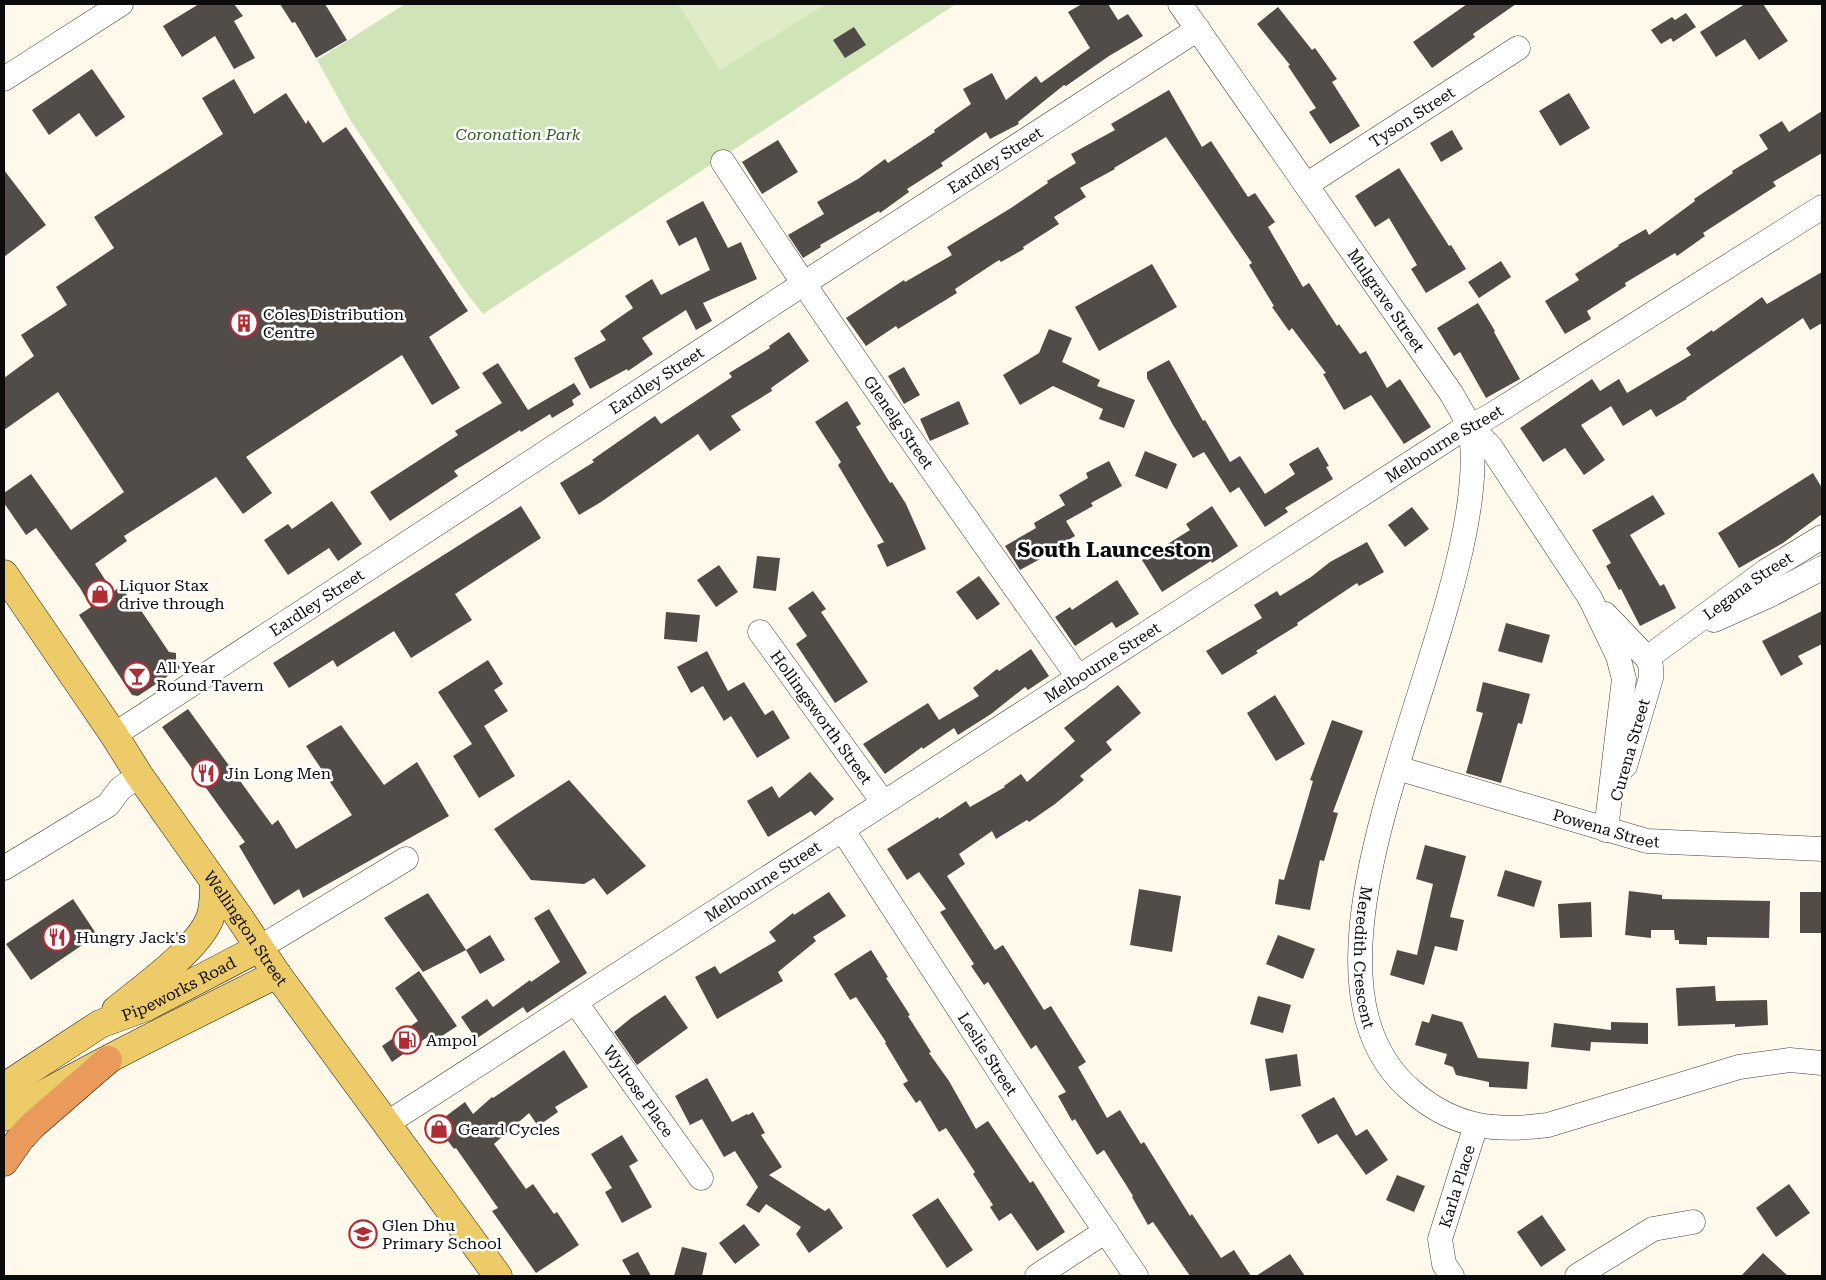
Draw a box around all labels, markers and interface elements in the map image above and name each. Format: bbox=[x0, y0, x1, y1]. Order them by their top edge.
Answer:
street label: Tyson Street bbox=[1366, 82, 1458, 151]
street label: Eardley Street bbox=[944, 123, 1046, 198]
park label: Coronation Park bbox=[456, 125, 581, 144]
street label: Mulgrave Street bbox=[1344, 245, 1429, 356]
place label: Coles Distribution Centre bbox=[263, 305, 404, 342]
building icon: Coles Distribution Centre bbox=[229, 308, 259, 338]
street label: Eardley Street bbox=[605, 342, 707, 418]
street label: Glenelg Street bbox=[860, 372, 938, 472]
street label: Melbourne Street bbox=[1381, 401, 1507, 486]
district label: South Launceston bbox=[1017, 538, 1211, 562]
street label: Legana Street bbox=[1699, 548, 1796, 624]
street label: Eardley Street bbox=[266, 565, 367, 640]
place label: Liquor Stax drive through bbox=[119, 576, 225, 613]
shop icon: Liquor Stax drive through bbox=[85, 579, 115, 609]
street label: Melbourne Street bbox=[1040, 618, 1164, 707]
street label: Hollingsworth Street bbox=[767, 646, 876, 788]
place label: All Year Round Tavern bbox=[156, 658, 264, 695]
bar icon: All Year Round Tavern bbox=[122, 661, 152, 691]
street label: Curena Street bbox=[1606, 697, 1654, 803]
restaurant icon: Jin Long Men bbox=[191, 758, 221, 788]
place label: Jin Long Men bbox=[225, 764, 331, 783]
street label: Powena Street bbox=[1551, 805, 1660, 851]
street label: Melbourne Street bbox=[701, 837, 824, 926]
street label: Wellington Street bbox=[200, 867, 292, 989]
street label: Meredith Crescent bbox=[1350, 885, 1379, 1031]
restaurant icon: Hungry Jack's bbox=[42, 922, 72, 952]
place label: Hungry Jack's bbox=[76, 928, 186, 947]
street label: Pipeworks Road bbox=[119, 952, 239, 1025]
street label: Leslie Street bbox=[954, 1009, 1022, 1099]
fuel station icon: Ampol bbox=[392, 1025, 422, 1055]
place label: Ampol bbox=[426, 1031, 477, 1050]
street label: Wylrose Place bbox=[600, 1041, 678, 1141]
shop icon: Geard Cycles bbox=[424, 1114, 454, 1144]
place label: Geard Cycles bbox=[458, 1120, 560, 1139]
street label: Karla Place bbox=[1435, 1142, 1479, 1230]
place label: Glen Dhu Primary School bbox=[382, 1216, 502, 1253]
school or university icon: Glen Dhu Primary School bbox=[348, 1219, 378, 1249]

